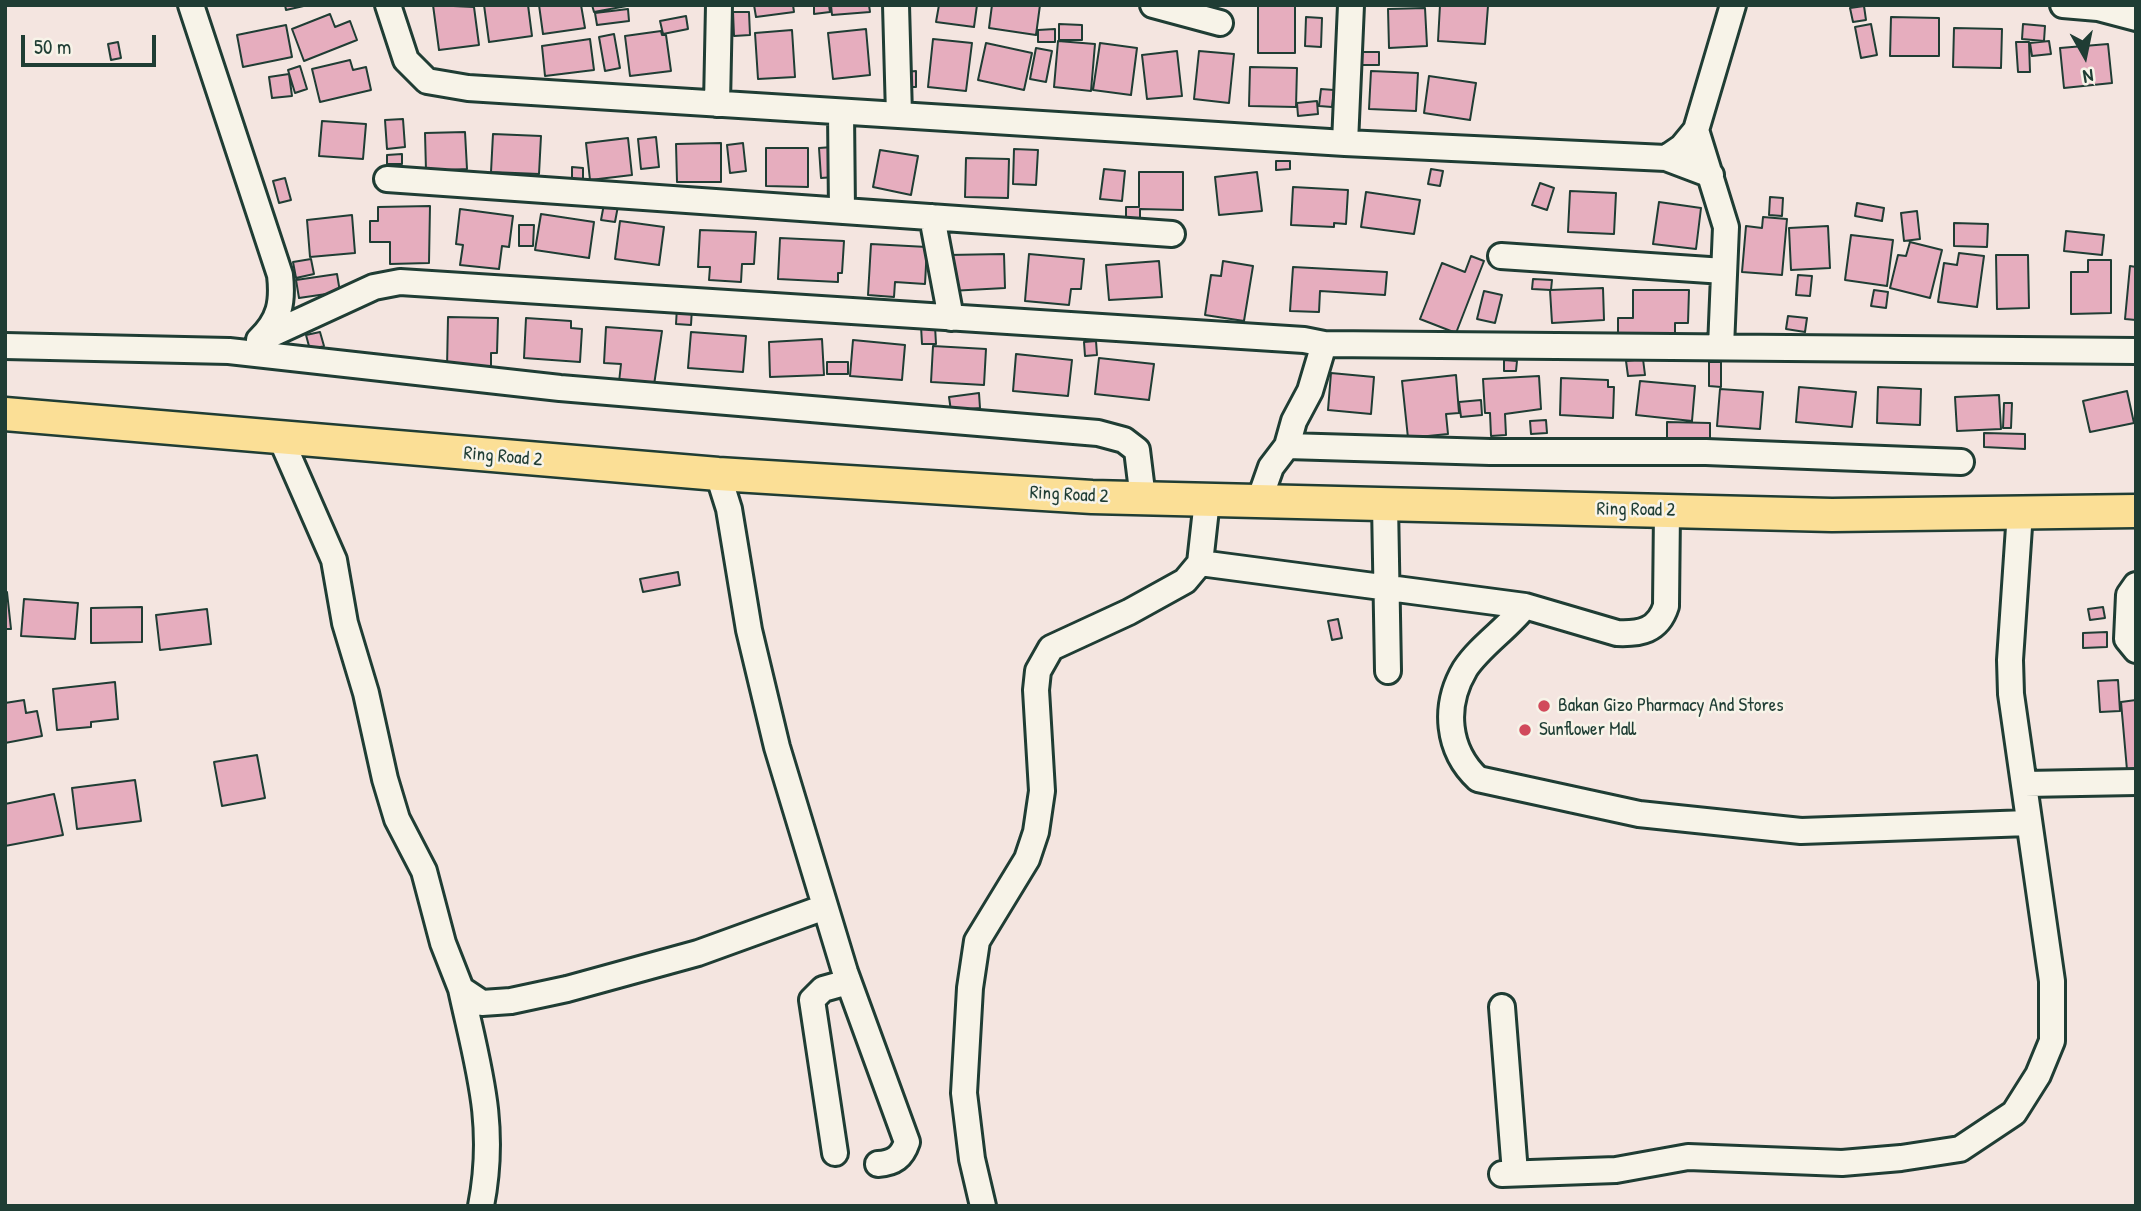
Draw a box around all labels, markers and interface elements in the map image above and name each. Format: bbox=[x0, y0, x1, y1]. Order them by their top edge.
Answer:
scale bar bbox=[24, 21, 159, 65]
north arrow bbox=[2050, 21, 2120, 91]
text: 50 m bbox=[34, 32, 71, 61]
text: N bbox=[2081, 63, 2095, 90]
street label: Ring Road 2 bbox=[463, 442, 543, 472]
street label: Ring Road 2 bbox=[1029, 482, 1109, 508]
street label: Ring Road 2 bbox=[1596, 498, 1676, 522]
place label: Bakan Gizo Pharmacy And Stores bbox=[1558, 695, 1784, 717]
marker: Bakan Gizo Pharmacy And Stores bbox=[1536, 698, 1552, 714]
place label: Sunflower Mall bbox=[1539, 719, 1636, 741]
marker: Sunflower Mall bbox=[1517, 722, 1533, 738]

